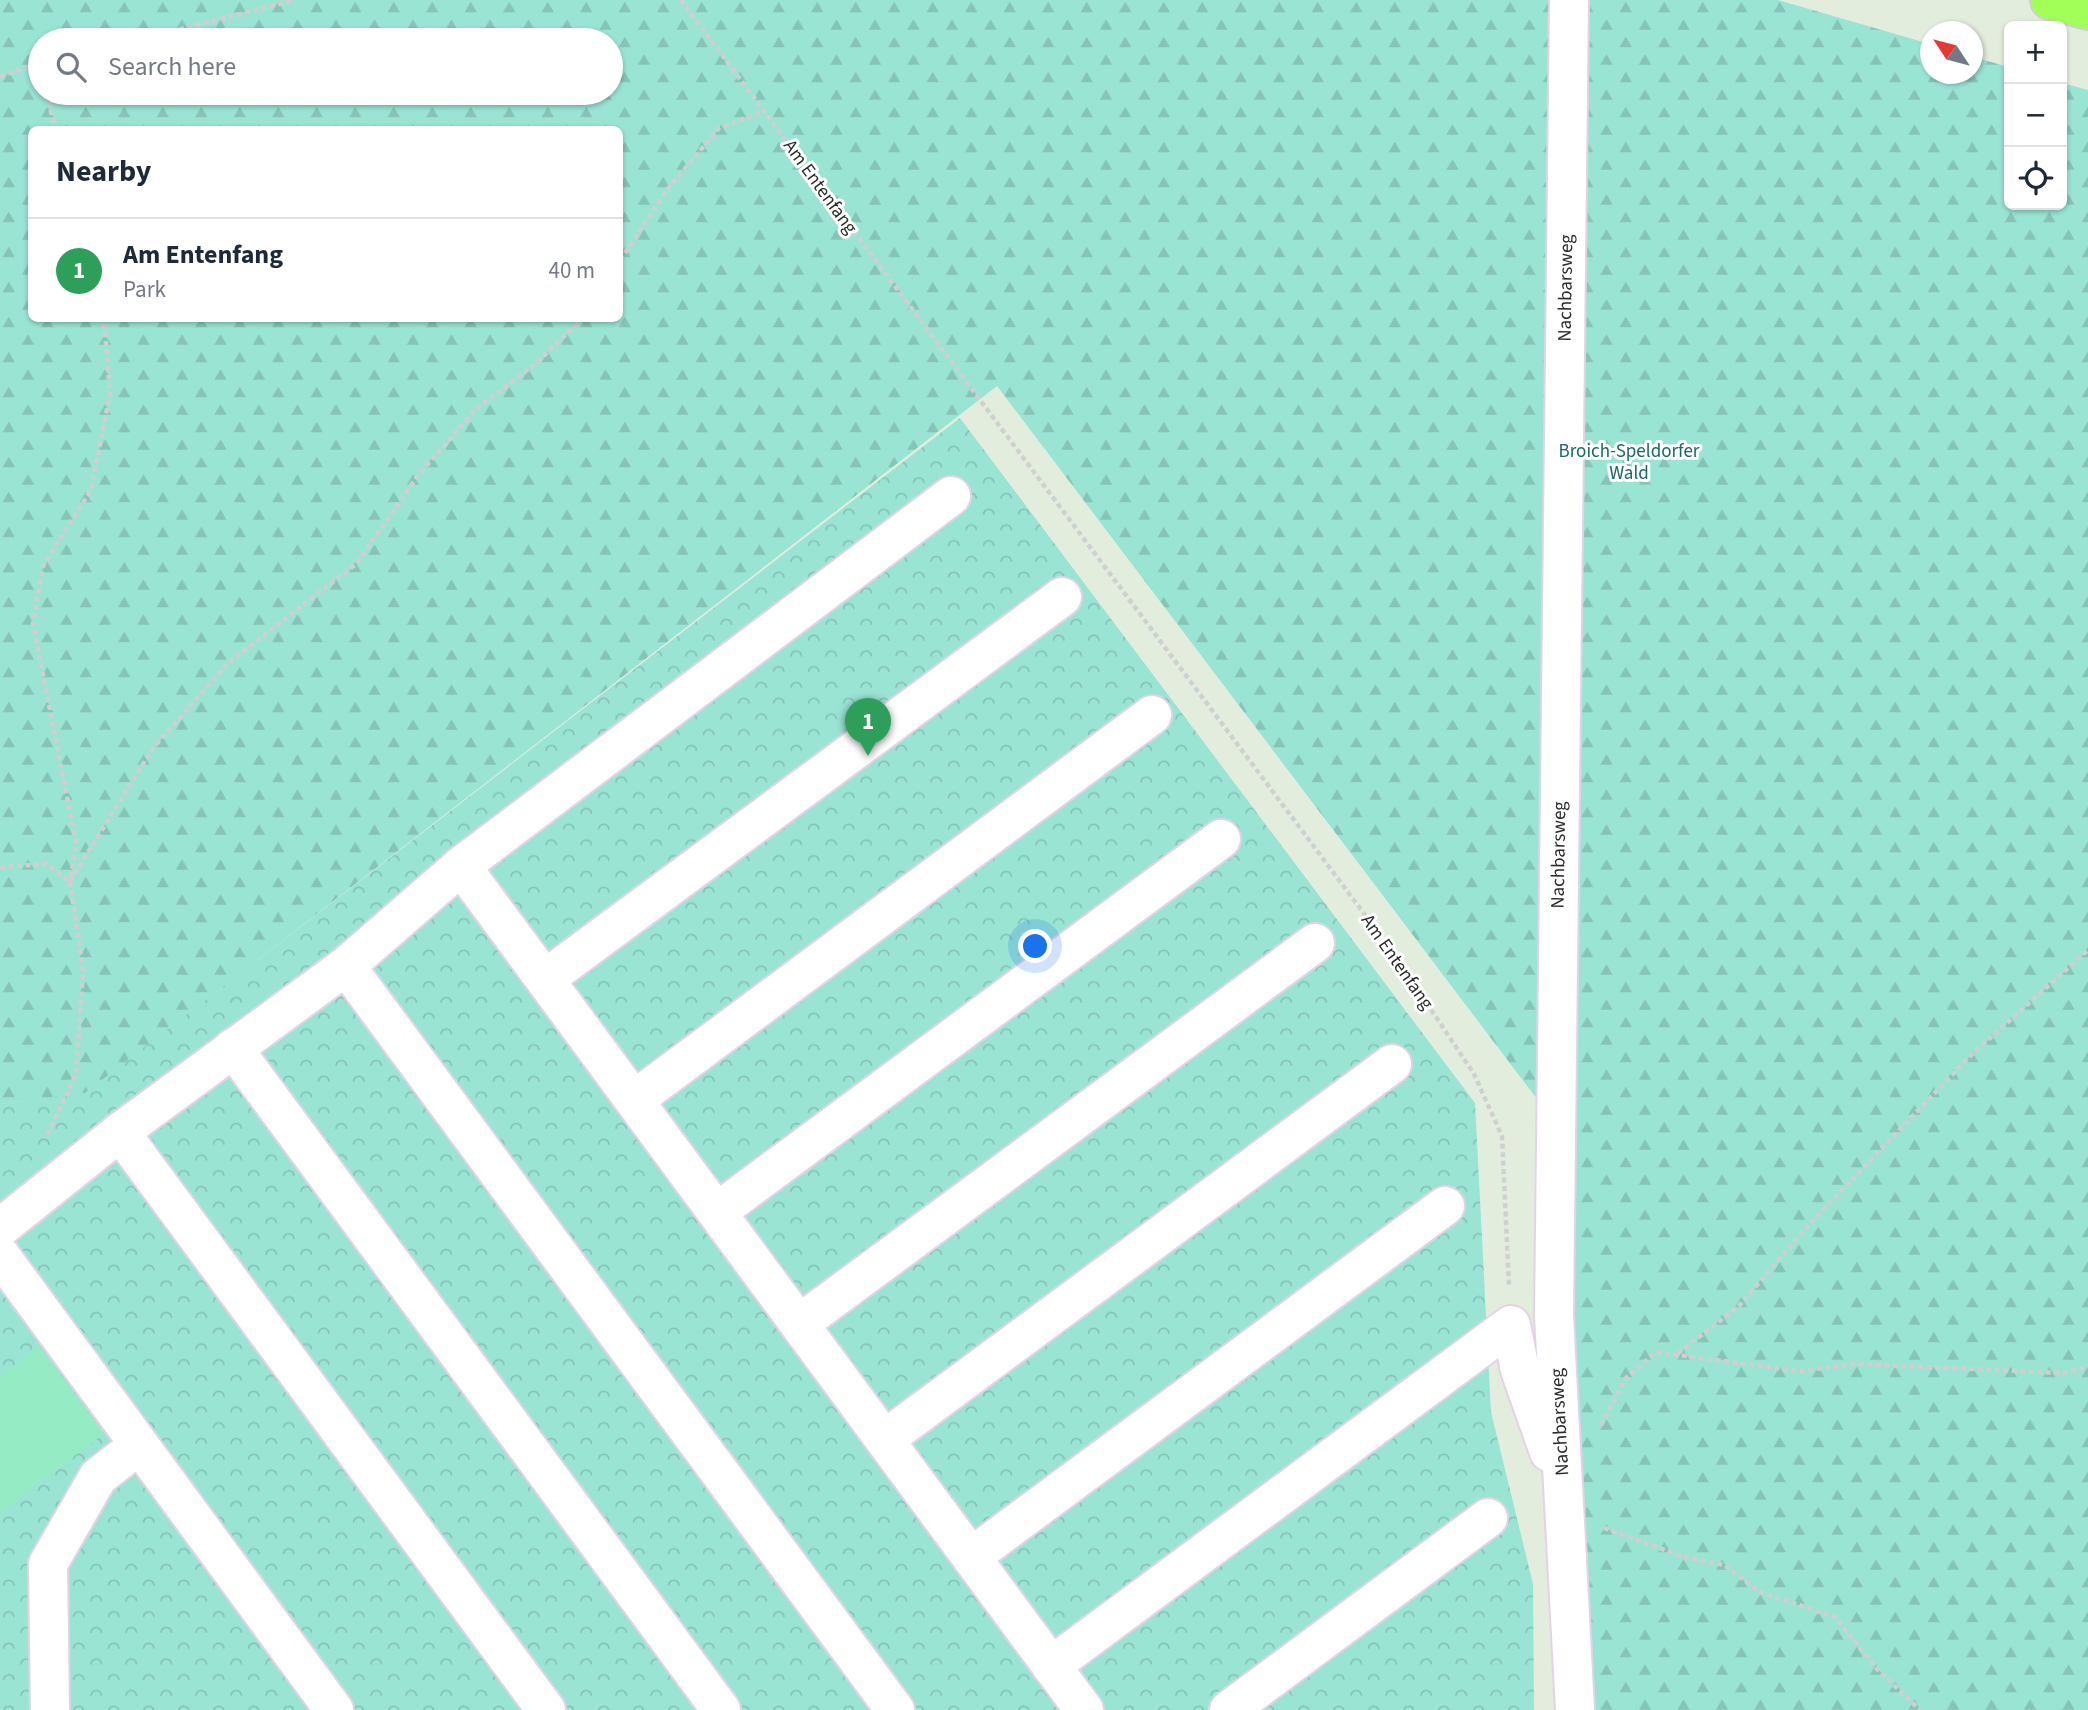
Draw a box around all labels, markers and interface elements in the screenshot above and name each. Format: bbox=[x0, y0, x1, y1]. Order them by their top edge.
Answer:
north arrow bbox=[1920, 21, 1983, 84]
map controls bbox=[2004, 21, 2067, 210]
button: + bbox=[2004, 21, 2067, 84]
search box bbox=[28, 28, 623, 105]
icon: search bbox=[52, 48, 90, 86]
text: Search here bbox=[108, 48, 236, 85]
button: − bbox=[2004, 84, 2067, 147]
street label: Am Entenfang bbox=[776, 134, 864, 240]
button: locate bbox=[2004, 147, 2067, 210]
text: Nearby bbox=[56, 150, 151, 193]
street label: Nachbarsweg bbox=[1552, 234, 1580, 342]
text: Am Entenfang bbox=[123, 236, 283, 273]
text: 1 bbox=[73, 254, 85, 287]
text: 40 m bbox=[548, 254, 595, 287]
text: Park bbox=[123, 273, 166, 306]
park label: Broich-Speldorfer Wald bbox=[1559, 438, 1700, 487]
pin: 1 bbox=[845, 698, 891, 756]
street label: Nachbarsweg bbox=[1545, 801, 1573, 909]
street label: Am Entenfang bbox=[1354, 909, 1440, 1016]
your location bbox=[1018, 929, 1052, 963]
street label: Nachbarsweg bbox=[1544, 1367, 1576, 1476]

